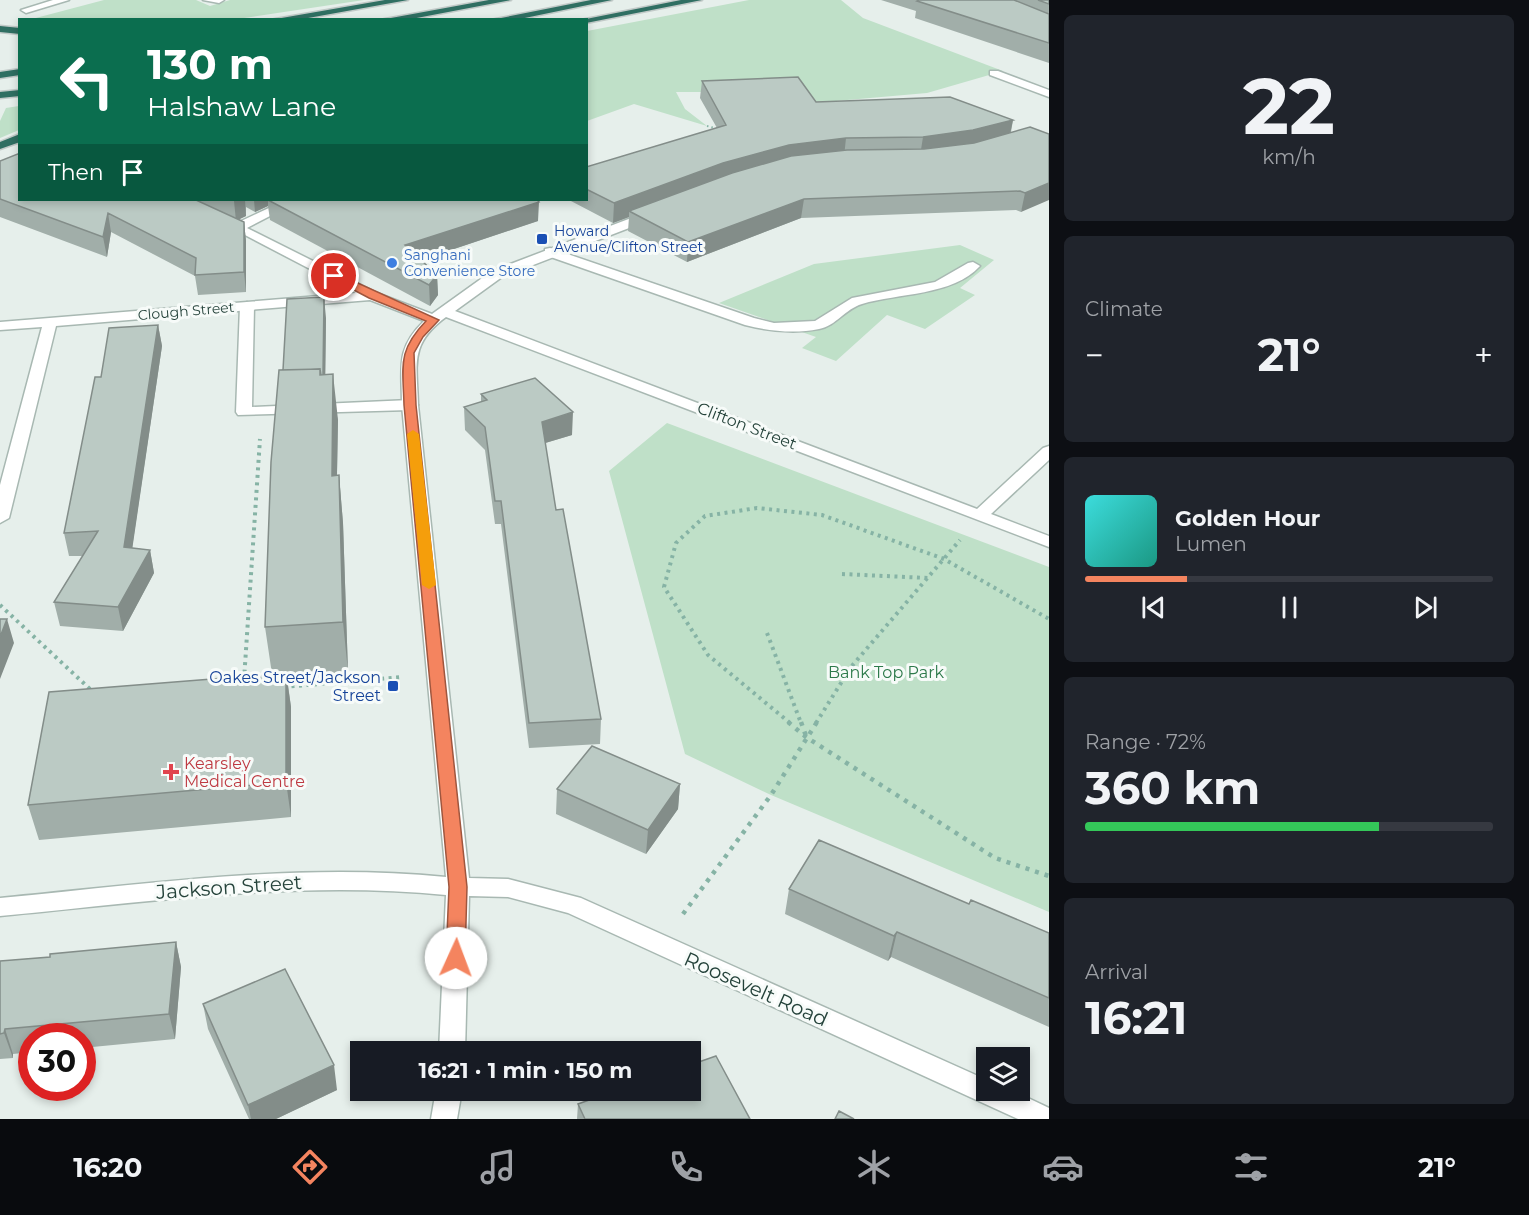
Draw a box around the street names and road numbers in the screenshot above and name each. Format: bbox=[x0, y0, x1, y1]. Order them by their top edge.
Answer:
street label: Clough Street bbox=[137, 298, 235, 324]
street label: Clifton Street bbox=[695, 398, 800, 454]
street label: Jackson Street bbox=[154, 870, 303, 904]
street label: Roosevelt Road bbox=[680, 947, 832, 1031]

